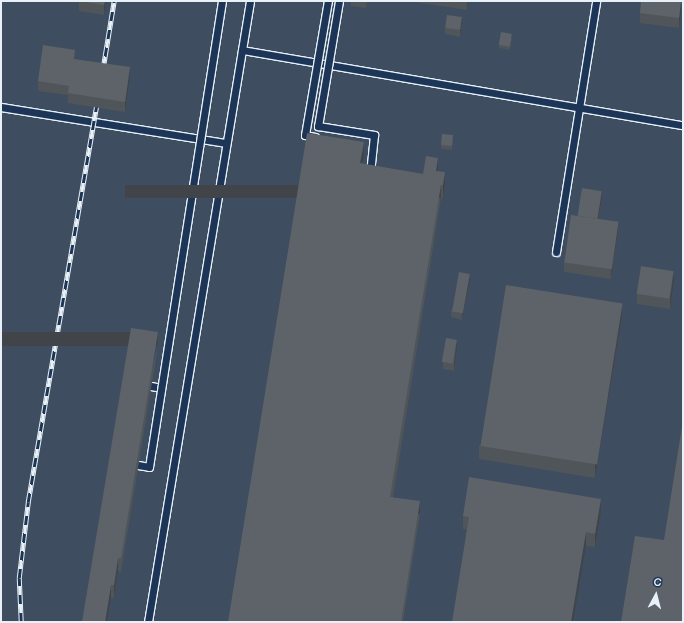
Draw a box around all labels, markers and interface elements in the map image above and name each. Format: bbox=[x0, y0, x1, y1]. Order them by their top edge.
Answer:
north arrow bbox=[636, 575, 676, 615]
text: С bbox=[653, 576, 662, 590]

